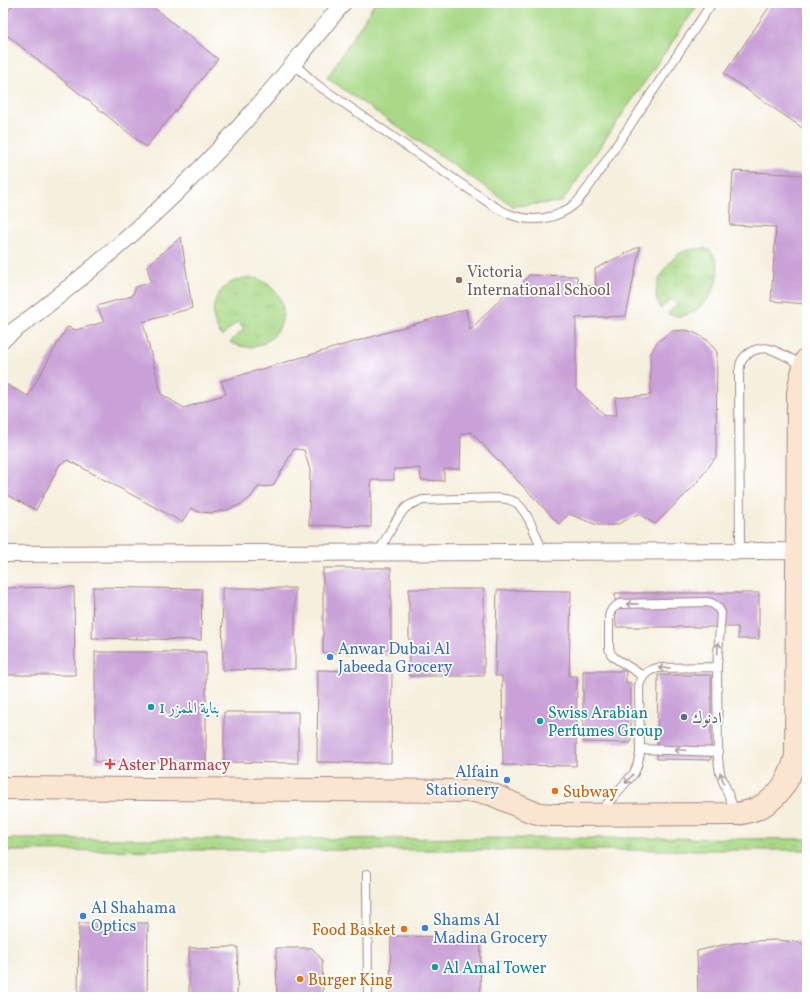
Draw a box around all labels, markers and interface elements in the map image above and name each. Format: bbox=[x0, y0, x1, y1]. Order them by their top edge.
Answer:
place label: Victoria International School bbox=[467, 262, 611, 302]
marker: Victoria International School bbox=[454, 275, 464, 285]
one-way arrow bbox=[626, 600, 639, 608]
place label: Anwar Dubai Al Jabeeda Grocery bbox=[338, 639, 453, 679]
one-way arrow bbox=[715, 642, 722, 655]
marker: Anwar Dubai Al Jabeeda Grocery bbox=[325, 652, 335, 662]
one-way arrow bbox=[658, 664, 671, 672]
place label: بناية الممزر 1 bbox=[159, 698, 220, 720]
marker: بناية الممزر 1 bbox=[146, 702, 156, 712]
place label: Swiss Arabian Perfumes Group bbox=[548, 703, 663, 743]
place label: ادنوك bbox=[692, 708, 722, 730]
marker: ادنوك bbox=[679, 712, 689, 722]
marker: Swiss Arabian Perfumes Group bbox=[535, 716, 545, 726]
one-way arrow bbox=[674, 747, 687, 754]
place label: Aster Pharmacy bbox=[118, 755, 231, 777]
marker: Aster Pharmacy bbox=[105, 759, 115, 769]
place label: Alfain Stationery bbox=[425, 762, 499, 802]
one-way arrow bbox=[718, 772, 726, 784]
one-way arrow bbox=[624, 773, 633, 784]
marker: Alfain Stationery bbox=[502, 775, 512, 785]
place label: Subway bbox=[563, 782, 618, 804]
marker: Subway bbox=[550, 786, 560, 796]
place label: Al Shahama Optics bbox=[91, 898, 176, 938]
place label: Shams Al Madina Grocery bbox=[433, 910, 548, 950]
marker: Al Shahama Optics bbox=[78, 911, 88, 921]
place label: Food Basket bbox=[312, 920, 396, 942]
marker: Shams Al Madina Grocery bbox=[420, 923, 430, 933]
marker: Food Basket bbox=[399, 924, 409, 934]
place label: Al Amal Tower bbox=[443, 958, 547, 980]
marker: Al Amal Tower bbox=[430, 962, 440, 972]
place label: Burger King bbox=[308, 970, 393, 992]
marker: Burger King bbox=[295, 974, 305, 984]

